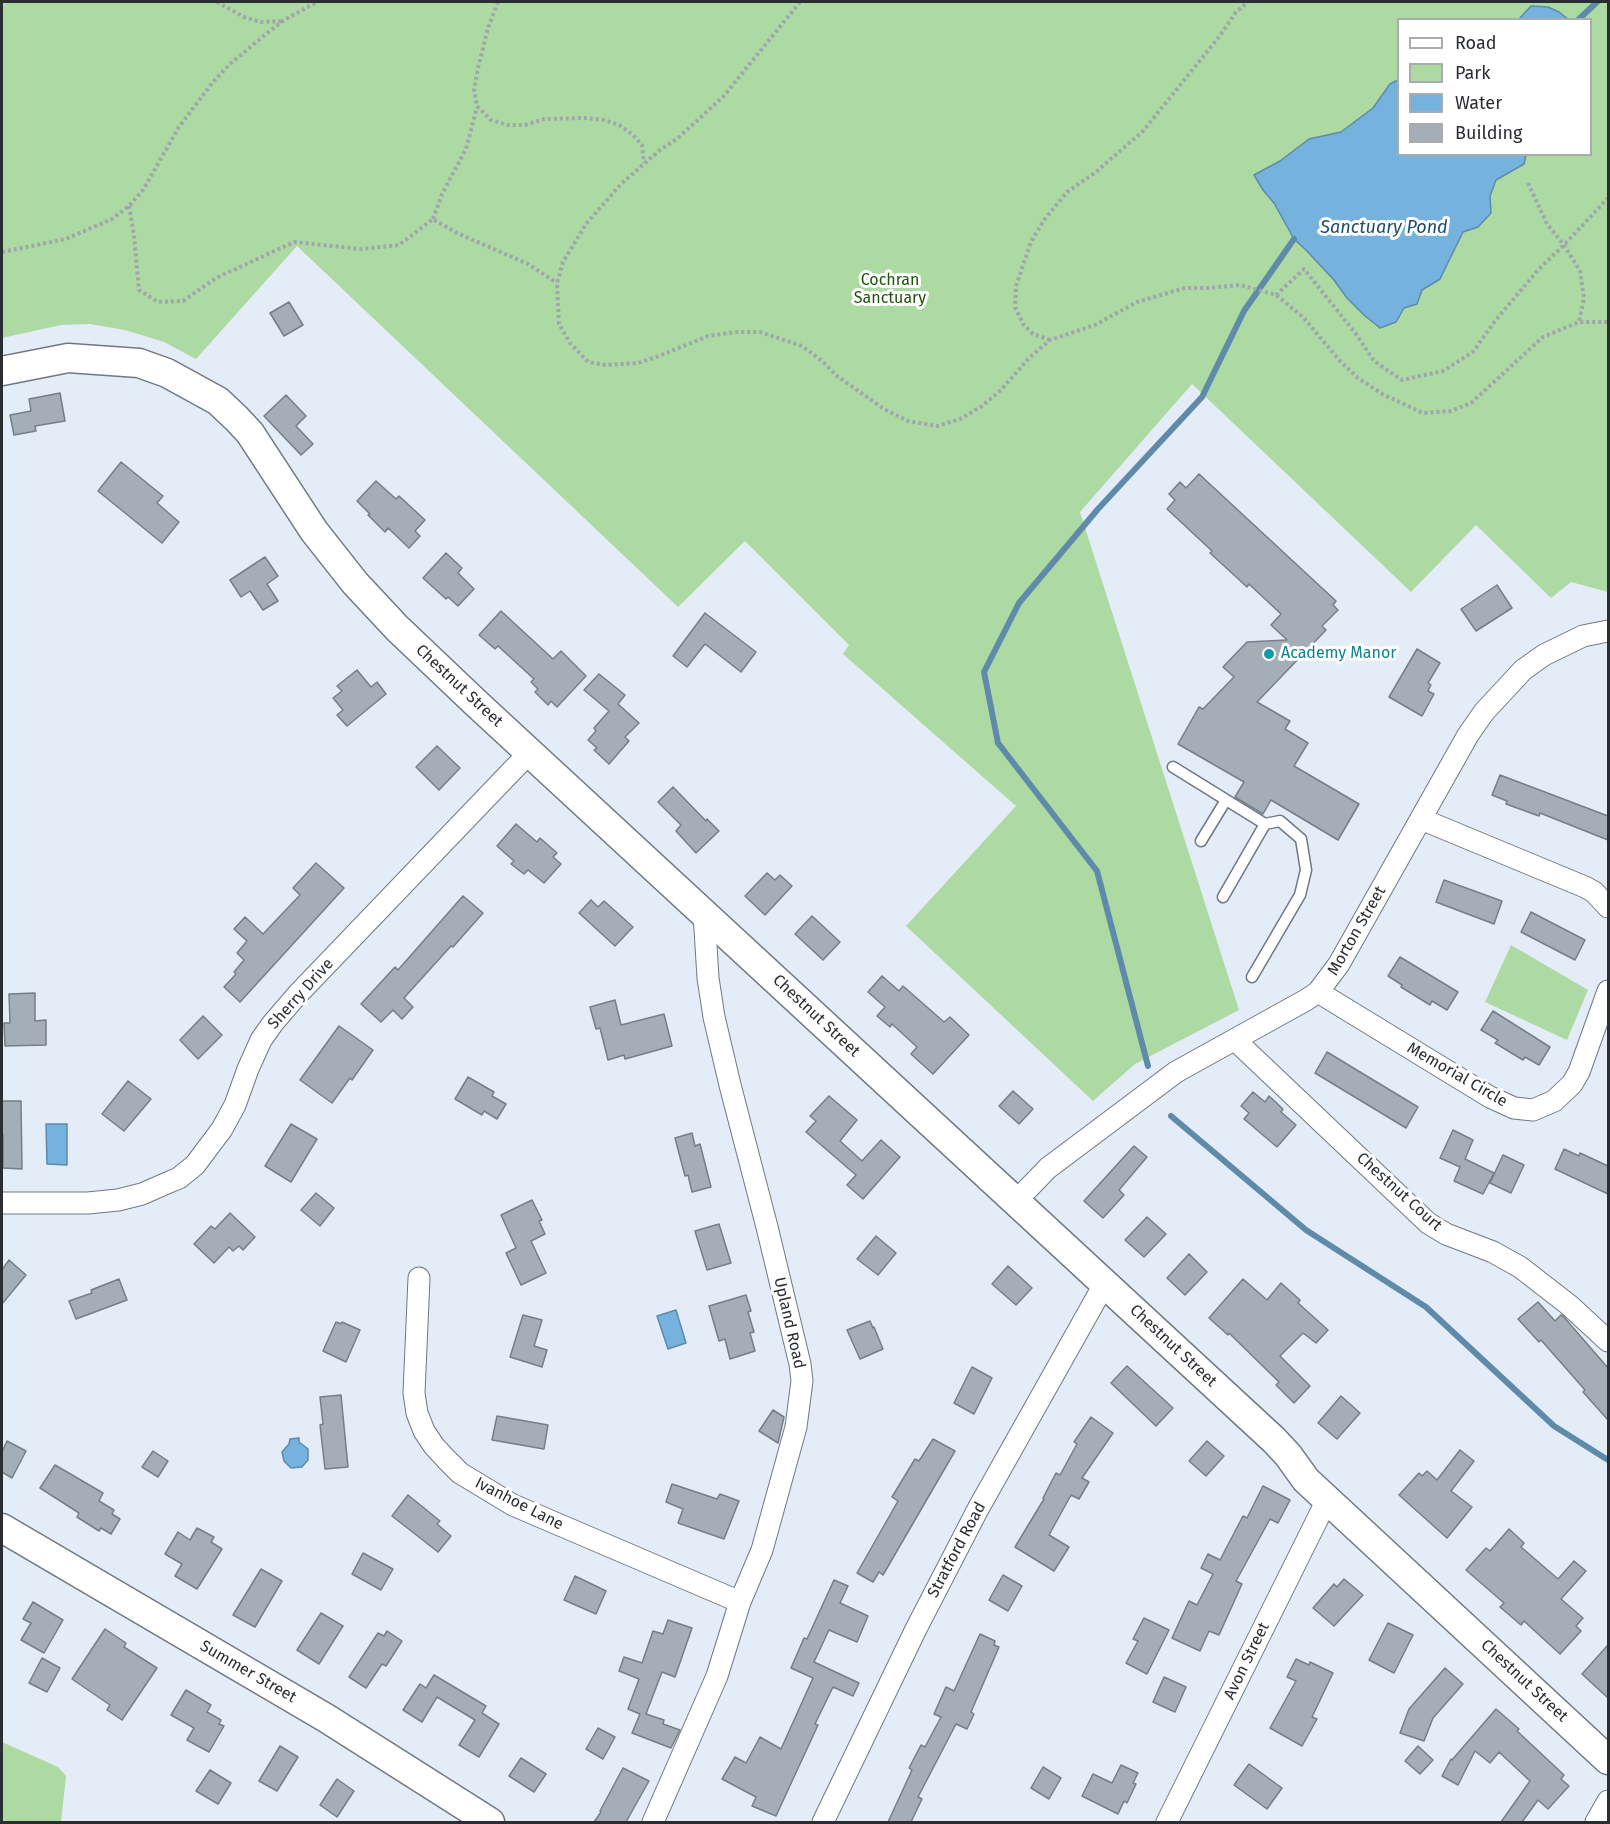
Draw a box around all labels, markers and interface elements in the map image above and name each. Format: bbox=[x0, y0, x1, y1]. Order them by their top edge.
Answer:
legend bbox=[1397, 18, 1592, 156]
text: Road bbox=[1455, 32, 1497, 54]
text: Park bbox=[1455, 62, 1490, 84]
text: Water bbox=[1455, 92, 1502, 114]
text: Building bbox=[1455, 122, 1522, 144]
water label: Sanctuary Pond bbox=[1320, 217, 1448, 239]
park label: Cochran Sanctuary bbox=[854, 271, 926, 309]
street label: Chestnut Street bbox=[411, 641, 507, 731]
place label: Academy Manor bbox=[1281, 644, 1396, 664]
marker: Academy Manor bbox=[1262, 647, 1276, 661]
street label: Morton Street bbox=[1324, 883, 1390, 979]
street label: Sherry Drive bbox=[264, 955, 338, 1033]
street label: Chestnut Street bbox=[768, 971, 864, 1061]
street label: Memorial Circle bbox=[1403, 1039, 1511, 1111]
street label: Chestnut Court bbox=[1352, 1149, 1446, 1235]
street label: Upland Road bbox=[769, 1275, 809, 1371]
street label: Chestnut Street bbox=[1125, 1301, 1221, 1391]
street label: Ivanhoe Lane bbox=[472, 1473, 566, 1535]
street label: Stratford Road bbox=[924, 1499, 990, 1601]
street label: Avon Street bbox=[1220, 1619, 1274, 1703]
street label: Chestnut Street bbox=[1476, 1636, 1572, 1726]
street label: Summer Street bbox=[196, 1637, 300, 1707]

